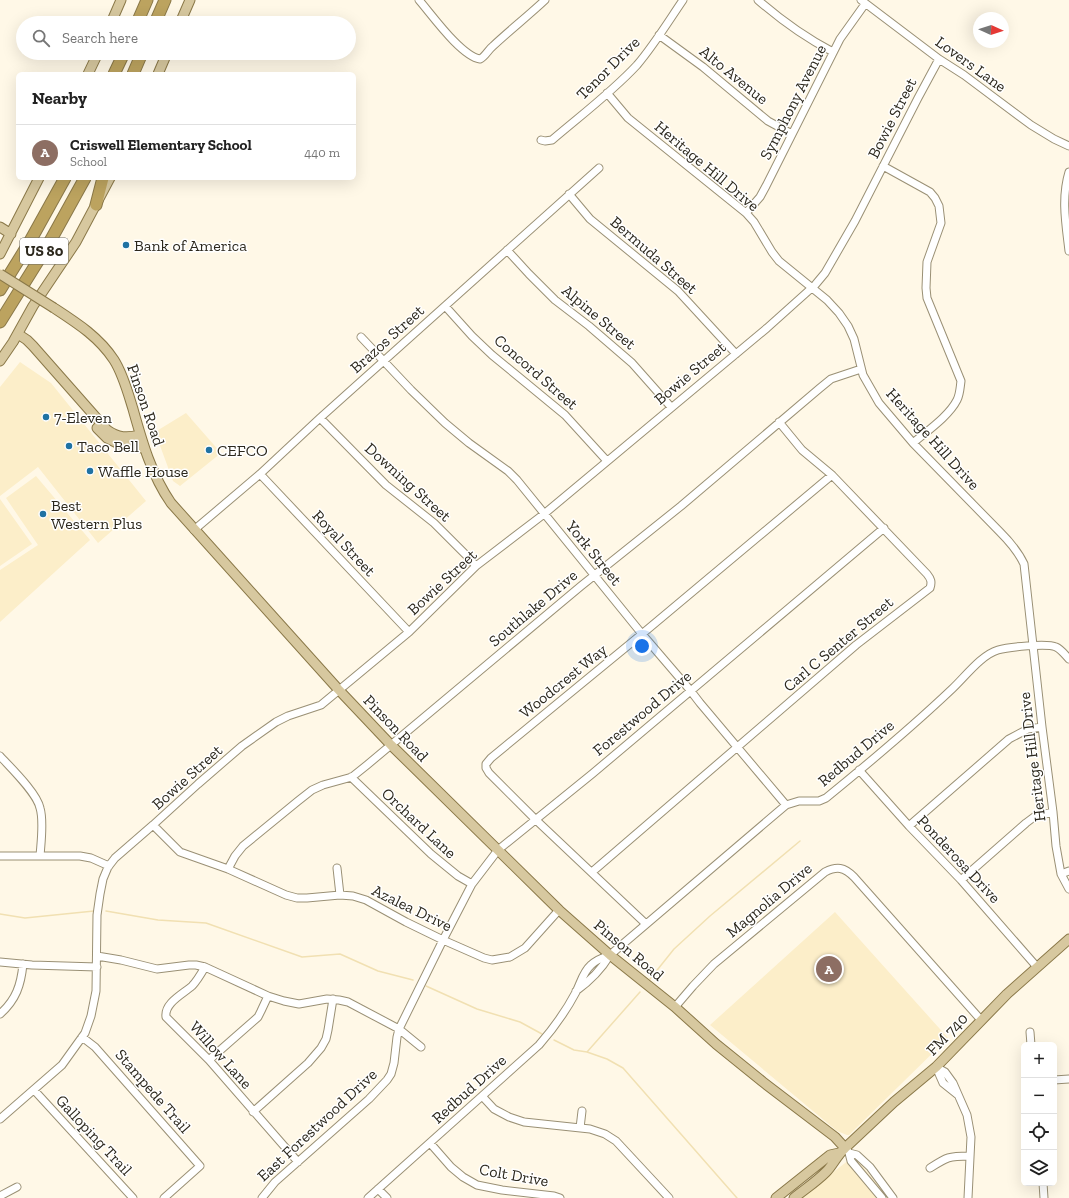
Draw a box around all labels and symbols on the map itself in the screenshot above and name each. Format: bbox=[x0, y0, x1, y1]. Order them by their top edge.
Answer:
north arrow bbox=[973, 12, 1009, 48]
street label: Tenor Drive bbox=[572, 32, 644, 104]
street label: Lovers Lane bbox=[932, 32, 1010, 96]
street label: Symphony Avenue bbox=[756, 41, 830, 163]
street label: Alto Avenue bbox=[696, 42, 772, 108]
street label: Bowie Street bbox=[864, 75, 920, 161]
street label: Heritage Hill Drive bbox=[651, 117, 763, 215]
street label: Bermuda Street bbox=[607, 212, 701, 298]
place label: Bank of America bbox=[134, 236, 247, 255]
road number: US 80 bbox=[20, 238, 68, 264]
marker: Bank of America bbox=[121, 240, 131, 250]
street label: Alpine Street bbox=[558, 281, 640, 353]
street label: Brazos Street bbox=[346, 301, 428, 377]
street label: Concord Street bbox=[490, 331, 582, 414]
street label: Bowie Street bbox=[650, 337, 730, 408]
street label: Pinson Road bbox=[123, 362, 169, 449]
street label: Heritage Hill Drive bbox=[882, 384, 984, 494]
place label: 7-Eleven bbox=[54, 408, 113, 427]
marker: 7-Eleven bbox=[41, 412, 51, 422]
place label: Taco Bell bbox=[77, 437, 139, 456]
street label: Downing Street bbox=[361, 438, 455, 526]
marker: Taco Bell bbox=[64, 441, 74, 451]
place label: CEFCO bbox=[217, 441, 268, 460]
marker: CEFCO bbox=[204, 445, 214, 455]
place label: Waffle House bbox=[98, 462, 188, 481]
marker: Waffle House bbox=[85, 466, 95, 476]
place label: Best Western Plus bbox=[51, 496, 142, 533]
street label: Royal Street bbox=[309, 506, 379, 580]
marker: Best Western Plus bbox=[38, 509, 48, 519]
street label: York Street bbox=[562, 516, 626, 589]
street label: Bowie Street bbox=[403, 545, 481, 619]
street label: Southlake Drive bbox=[485, 566, 581, 650]
street label: Carl C Senter Street bbox=[779, 593, 897, 695]
your location bbox=[632, 636, 652, 656]
street label: Woodcrest Way bbox=[515, 639, 611, 722]
street label: Forestwood Drive bbox=[589, 666, 695, 760]
street label: Pinson Road bbox=[360, 691, 433, 765]
street label: Heritage Hill Drive bbox=[1015, 691, 1049, 823]
street label: Redbud Drive bbox=[814, 716, 898, 790]
street label: Bowie Street bbox=[148, 741, 226, 813]
street label: Orchard Lane bbox=[378, 784, 460, 862]
street label: Ponderosa Drive bbox=[913, 811, 1005, 907]
street label: Magnolia Drive bbox=[722, 859, 816, 941]
street label: Azalea Drive bbox=[369, 881, 455, 935]
street label: Pinson Road bbox=[590, 915, 668, 985]
pin: A bbox=[816, 954, 842, 984]
street label: FM 740 bbox=[922, 1009, 972, 1059]
street label: Willow Lane bbox=[186, 1017, 256, 1093]
street label: Stampede Trail bbox=[111, 1045, 195, 1137]
street label: Redbud Drive bbox=[428, 1051, 510, 1127]
street label: East Forestwood Drive bbox=[253, 1065, 381, 1185]
street label: Galloping Trail bbox=[52, 1091, 136, 1179]
street label: Colt Drive bbox=[478, 1160, 550, 1190]

